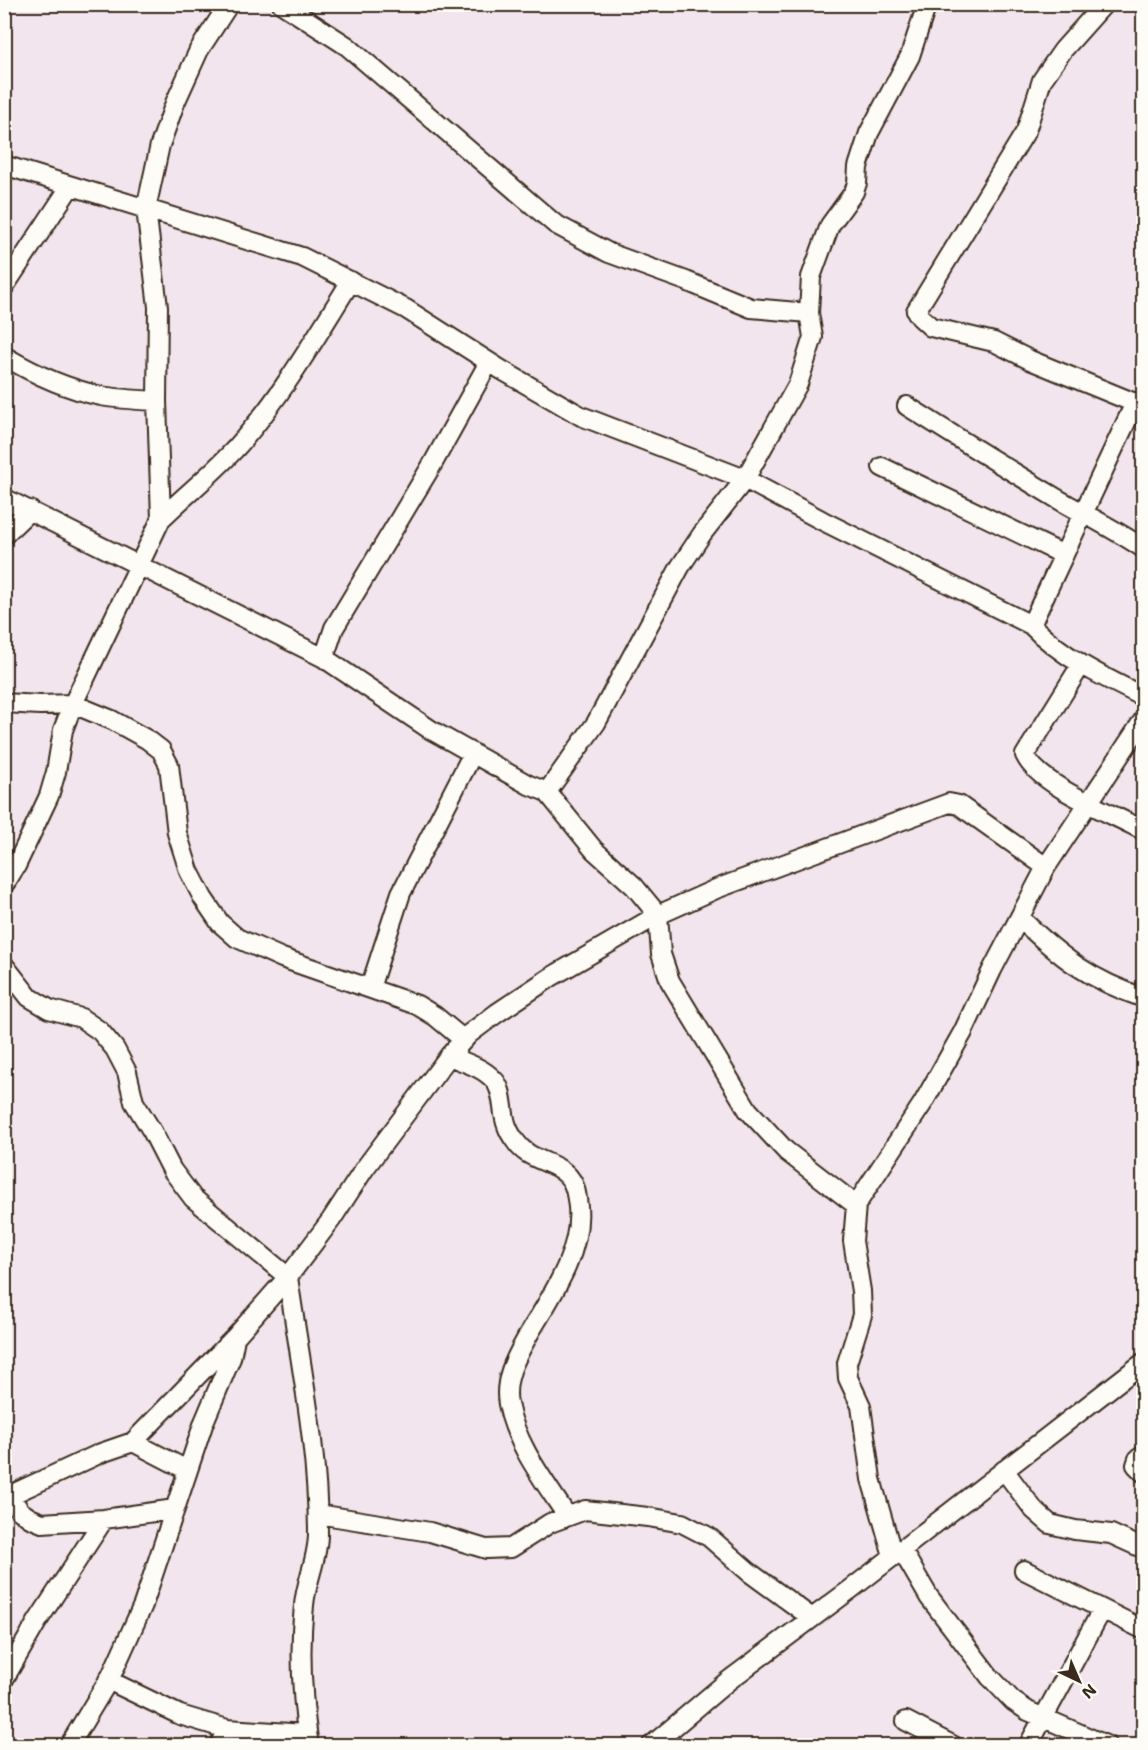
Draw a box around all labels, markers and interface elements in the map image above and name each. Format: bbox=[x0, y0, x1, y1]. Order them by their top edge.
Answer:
north arrow bbox=[1049, 1651, 1109, 1711]
text: N bbox=[1077, 1679, 1101, 1703]

